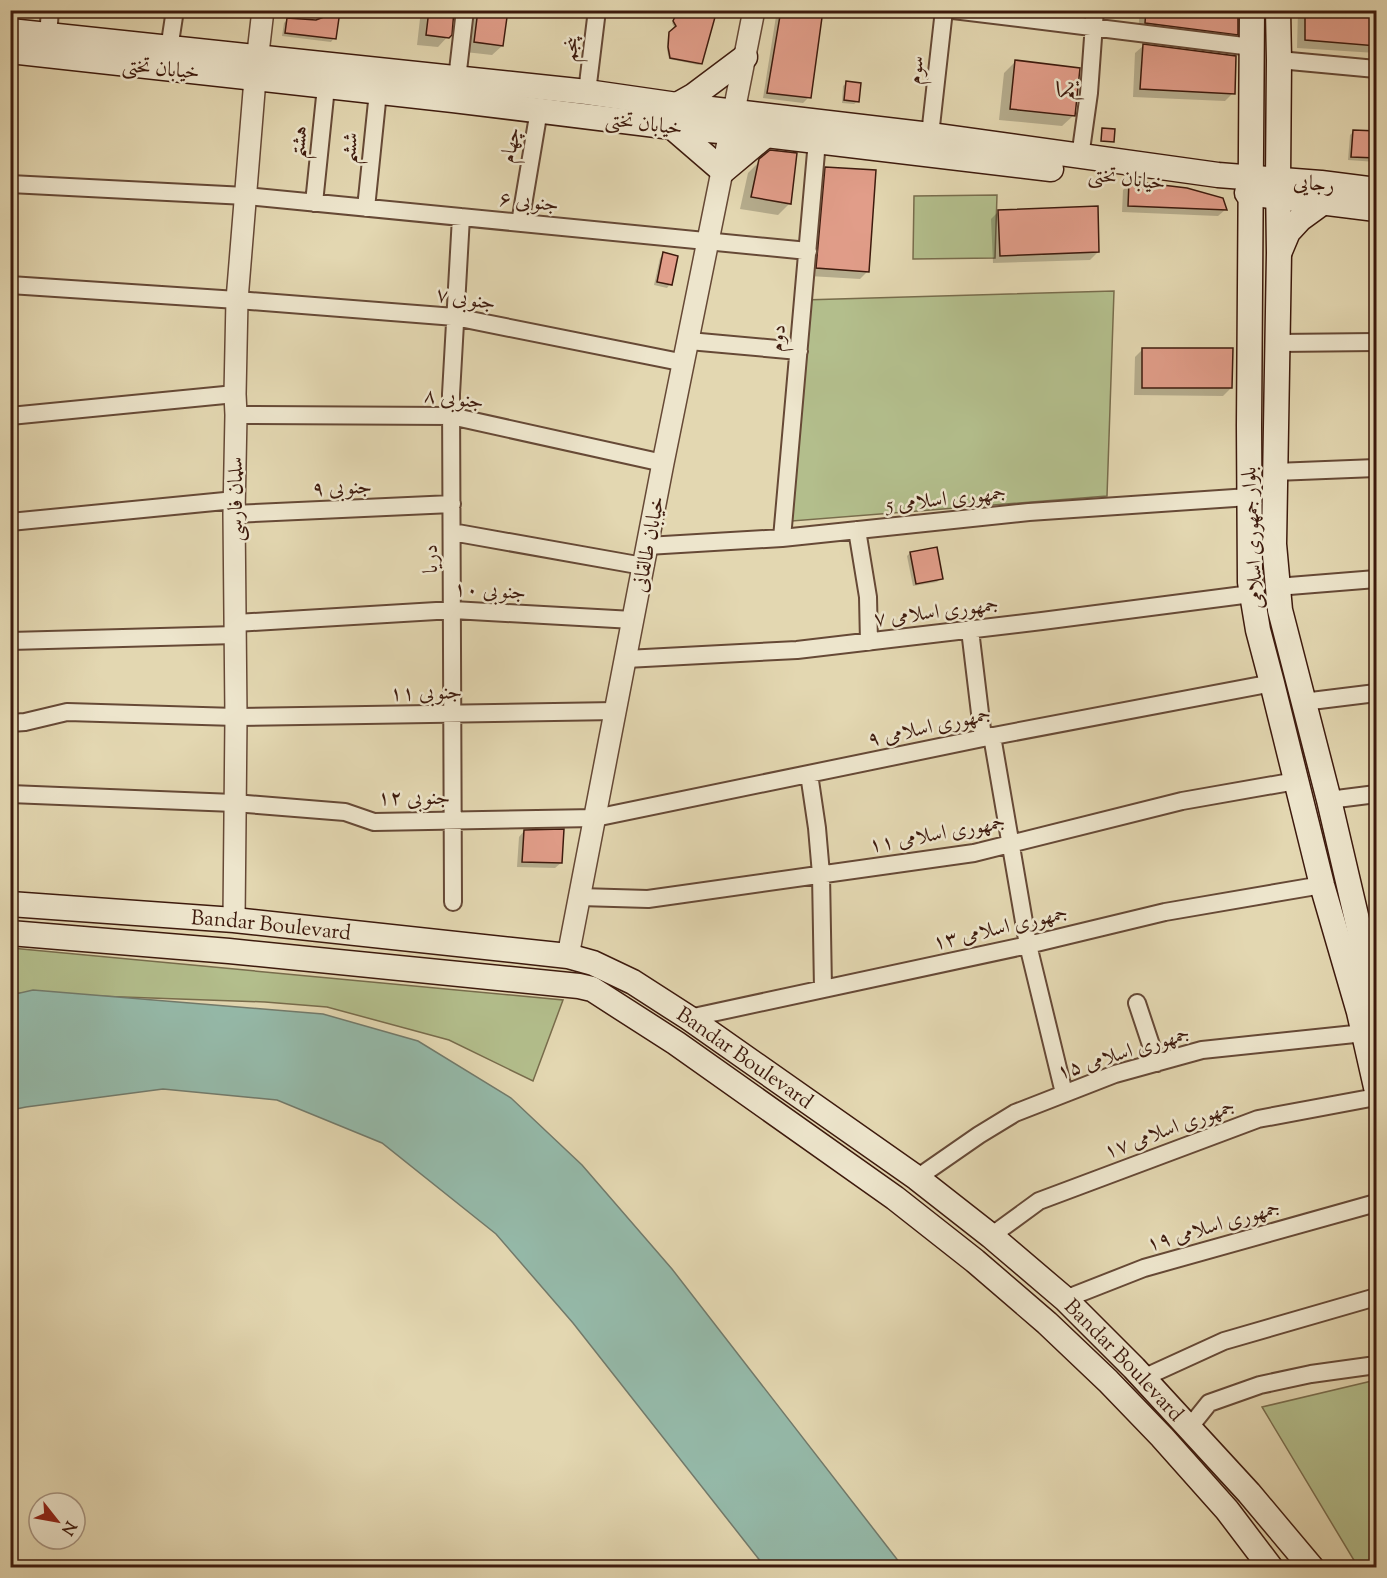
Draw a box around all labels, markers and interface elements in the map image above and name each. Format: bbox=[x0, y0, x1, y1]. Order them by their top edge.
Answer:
street label: پنجم bbox=[556, 33, 592, 64]
street label: خیابان تختی bbox=[121, 51, 201, 89]
street label: سوم bbox=[901, 54, 934, 86]
street label: یکم bbox=[1052, 78, 1087, 101]
street label: خیابان تختی bbox=[603, 105, 684, 145]
street label: هشتم bbox=[283, 124, 321, 161]
street label: چهام bbox=[494, 125, 531, 166]
street label: ششم bbox=[334, 131, 372, 166]
street label: خیابان تختی bbox=[1086, 160, 1167, 200]
street label: رجایی bbox=[1292, 168, 1336, 202]
street label: ۶ جنوبی bbox=[497, 185, 560, 221]
street label: ۷ جنوبی bbox=[434, 280, 498, 319]
street label: دوم bbox=[763, 323, 796, 353]
street label: ۸ جنوبی bbox=[422, 381, 485, 419]
street label: سلمان فارسی bbox=[222, 456, 252, 542]
street label: بلوار جمهوری اسلامی bbox=[1235, 466, 1273, 610]
street label: ۹ جنوبی bbox=[312, 473, 373, 505]
street label: جمهوری اسلامی 5 bbox=[884, 479, 1008, 521]
street label: خیابان طالقانی bbox=[626, 494, 674, 595]
street label: دریا bbox=[417, 544, 447, 574]
street label: ۱۰ جنوبی bbox=[453, 575, 527, 609]
street label: جمهوری اسلامی ۷ bbox=[872, 590, 1000, 636]
street label: ۱۱ جنوبی bbox=[390, 678, 462, 710]
street label: جمهوری اسلامی ۹ bbox=[865, 700, 994, 756]
street label: ۱۲ جنوبی bbox=[378, 784, 450, 814]
street label: جمهوری اسلامی ۱۱ bbox=[867, 808, 1008, 862]
street label: جمهوری اسلامی ۱۳ bbox=[930, 899, 1071, 959]
street label: Bandar Boulevard bbox=[190, 904, 353, 950]
street label: Bandar Boulevard bbox=[670, 1001, 819, 1118]
street label: جمهوری اسلامی ۱۵ bbox=[1053, 1019, 1194, 1088]
street label: جمهوری اسلامی ۱۷ bbox=[1100, 1092, 1240, 1168]
street label: جمهوری اسلامی ۱۹ bbox=[1143, 1194, 1284, 1260]
street label: Bandar Boulevard bbox=[1056, 1293, 1190, 1429]
north arrow bbox=[27, 1491, 87, 1551]
text: N bbox=[54, 1516, 81, 1539]

